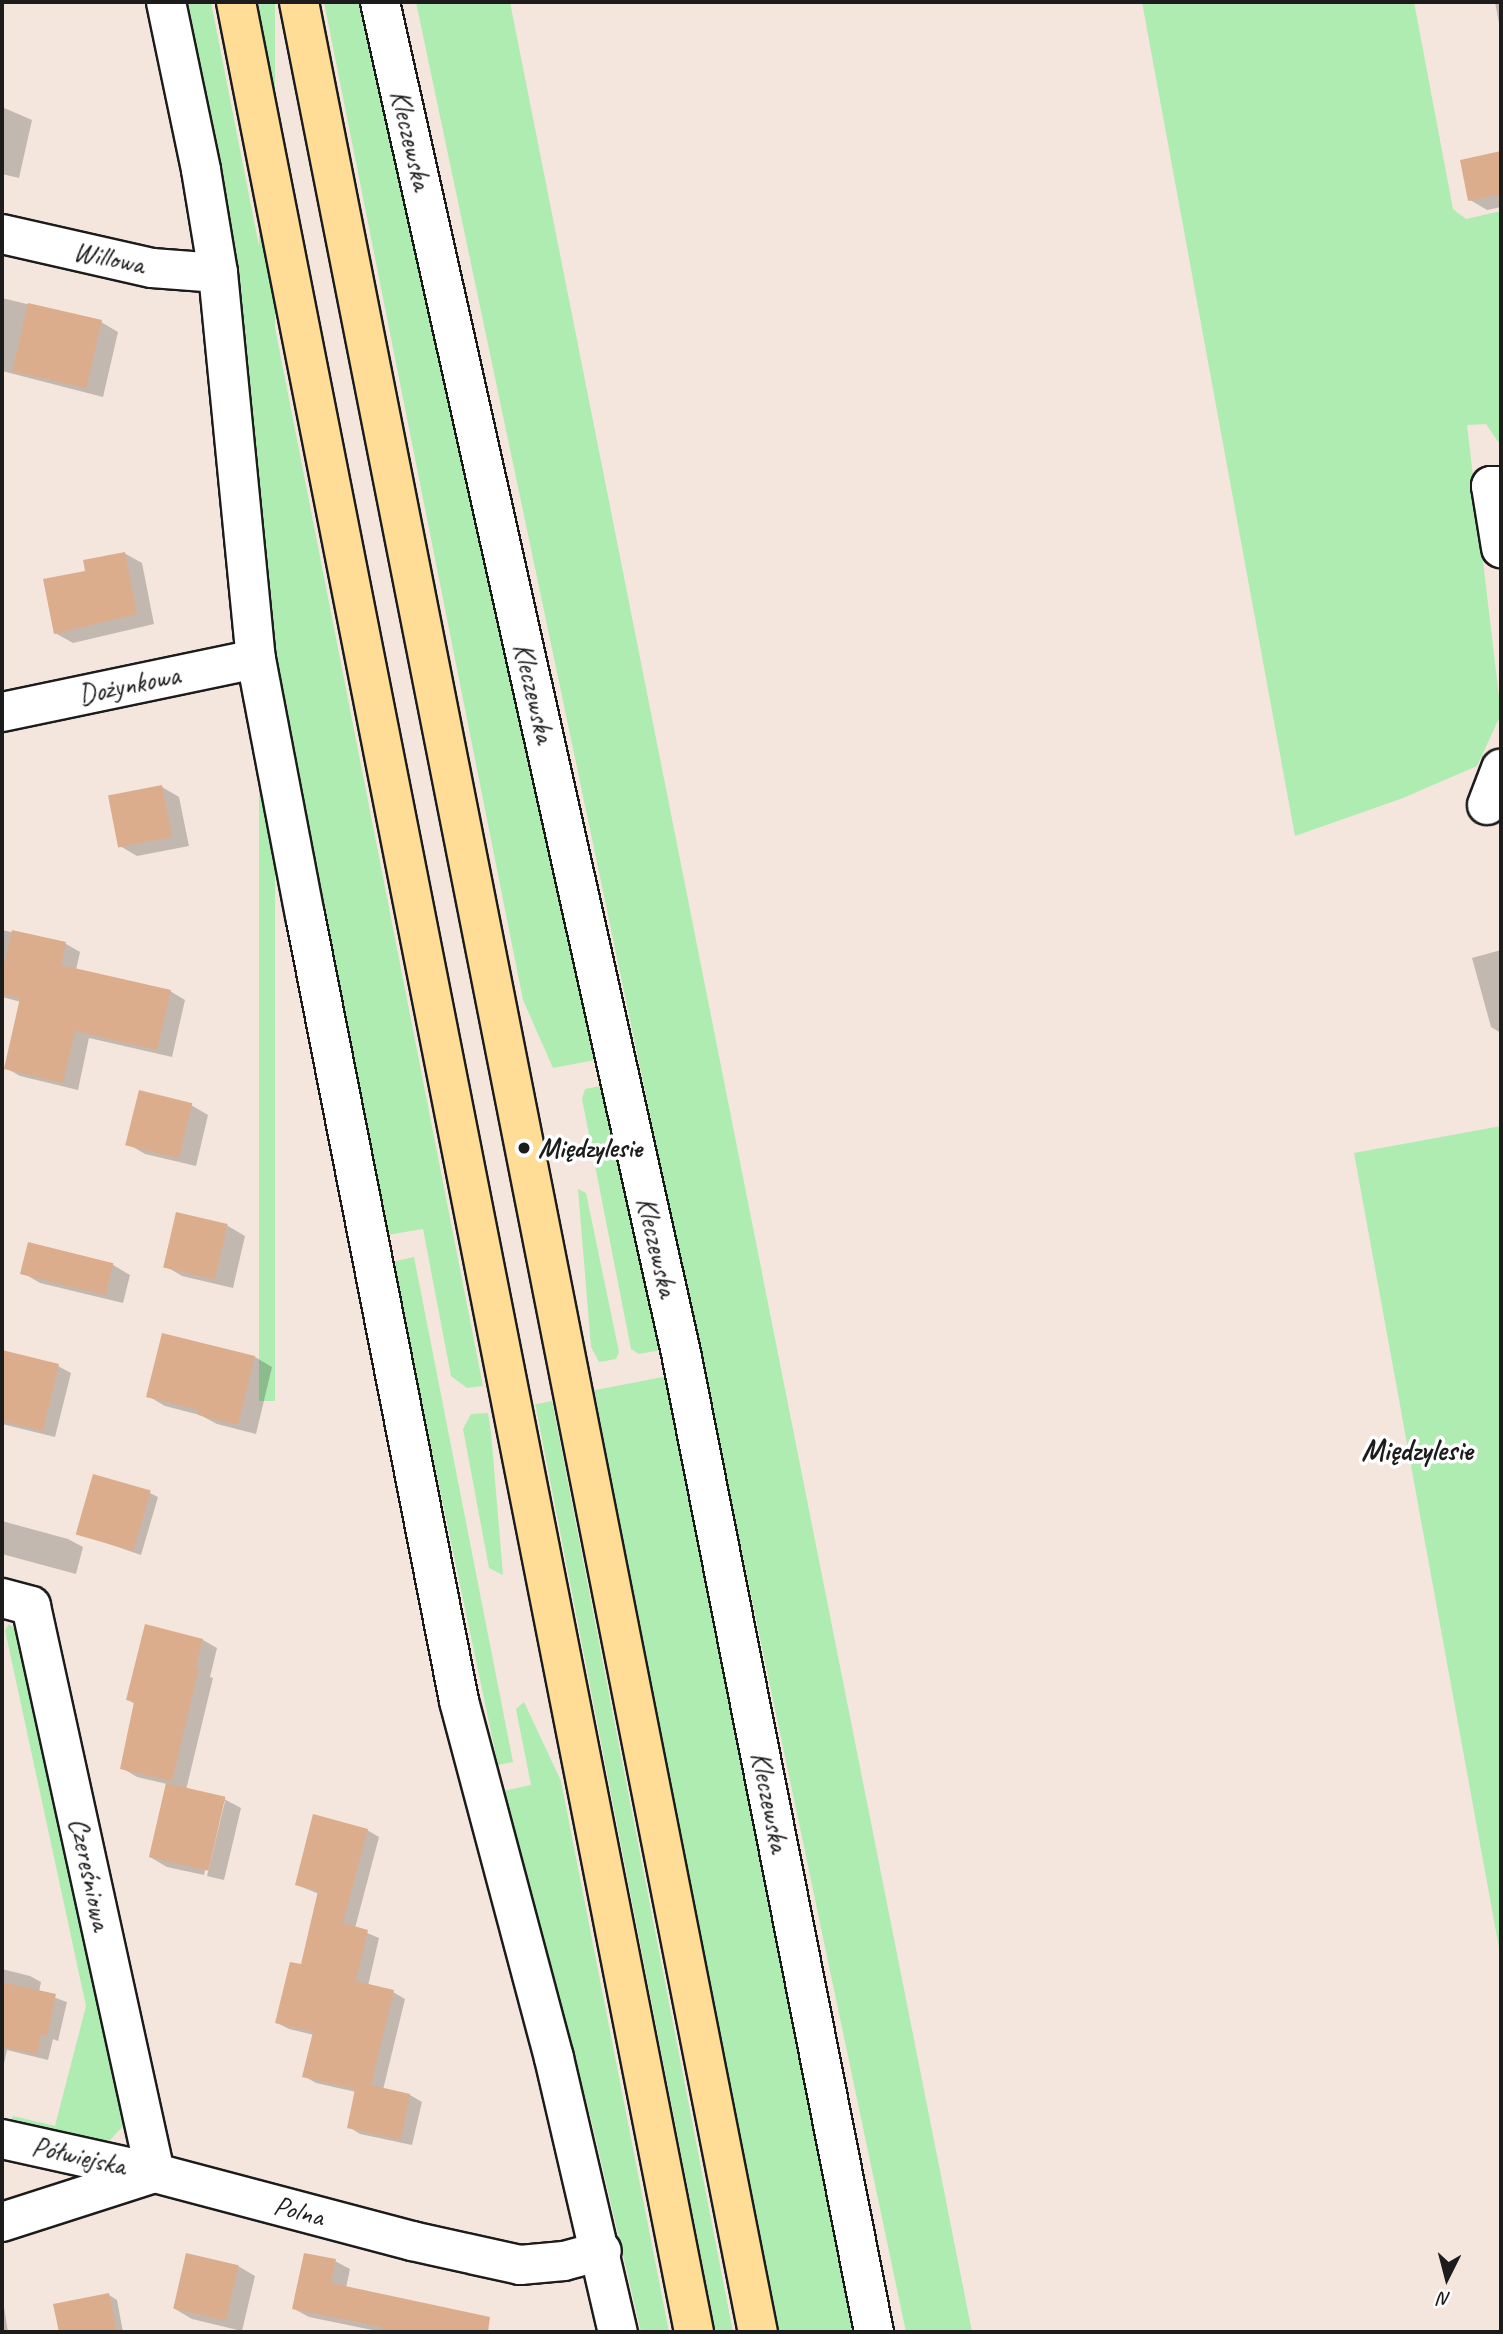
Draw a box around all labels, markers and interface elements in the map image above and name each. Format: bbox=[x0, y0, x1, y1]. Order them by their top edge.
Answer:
street label: Kleczewska bbox=[383, 87, 439, 193]
street label: Willowa bbox=[71, 234, 147, 282]
street label: Kleczewska bbox=[506, 640, 562, 746]
street label: Dożynkowa bbox=[75, 658, 183, 712]
place label: Międzylesie bbox=[538, 1131, 642, 1165]
marker: Międzylesie bbox=[516, 1140, 532, 1156]
street label: Kleczewska bbox=[629, 1194, 685, 1300]
district label: Międzylesie bbox=[1361, 1432, 1473, 1468]
street label: Kleczewska bbox=[744, 1749, 796, 1855]
street label: Czereśniowa bbox=[62, 1815, 118, 1933]
street label: Półwiejska bbox=[29, 2129, 129, 2183]
street label: Polna bbox=[270, 2188, 328, 2234]
north arrow bbox=[1412, 2243, 1482, 2313]
text: N bbox=[1438, 2286, 1452, 2311]

